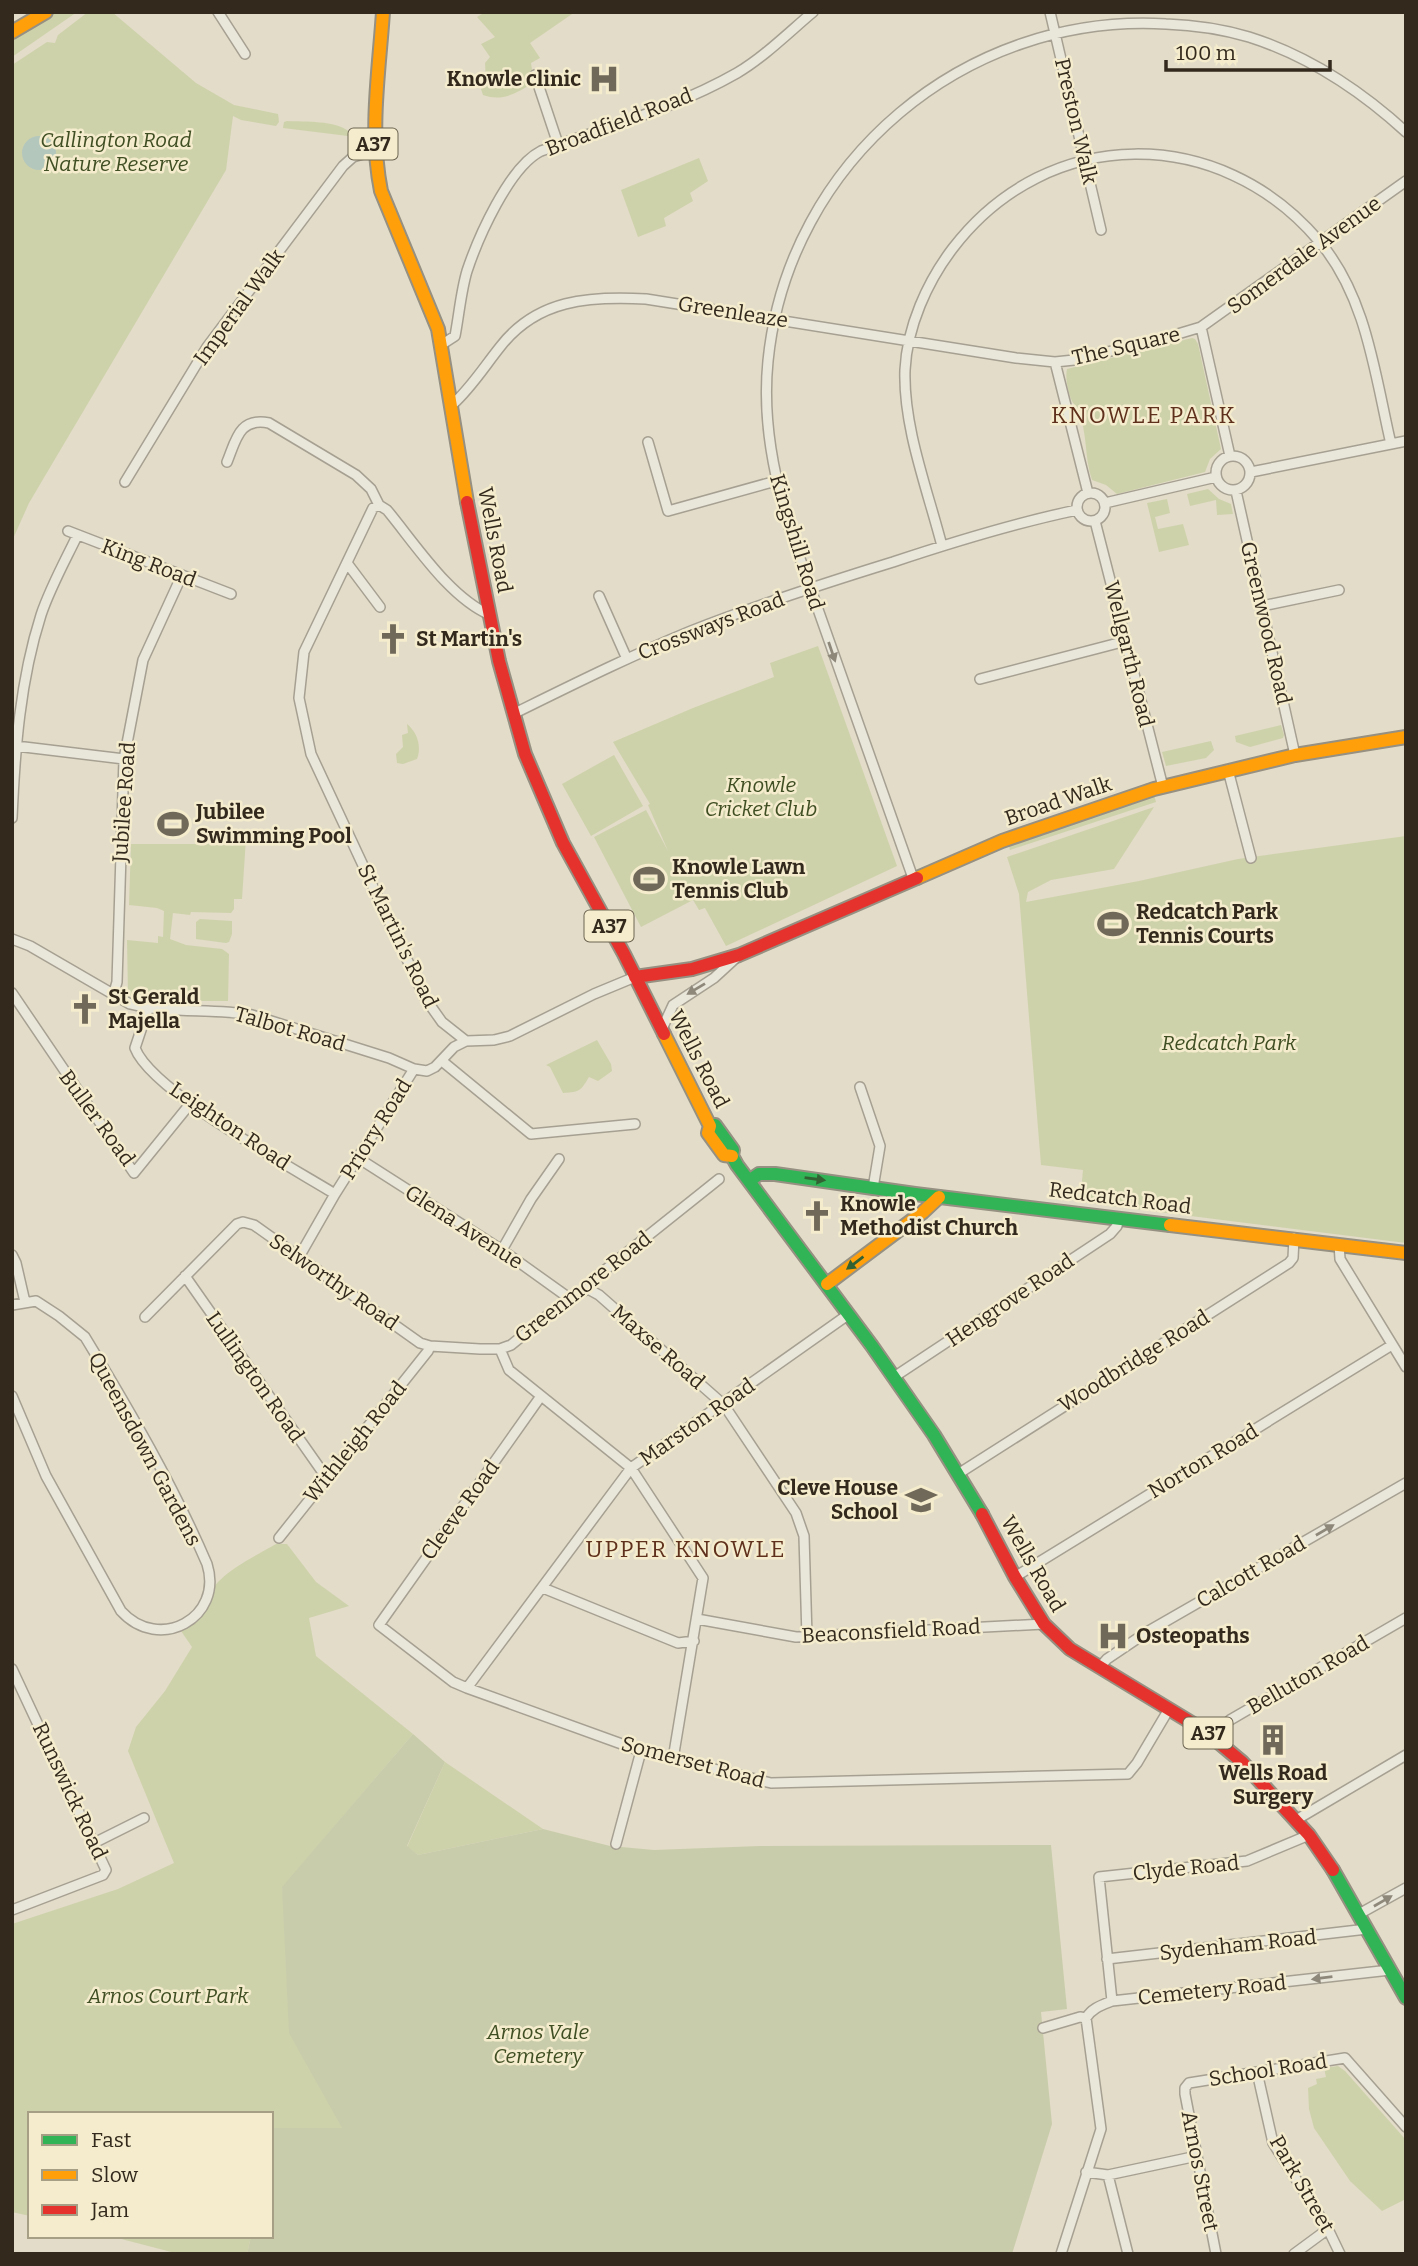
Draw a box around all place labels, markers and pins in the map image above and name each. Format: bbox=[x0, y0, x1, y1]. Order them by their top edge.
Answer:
hospital icon: Knowle clinic bbox=[587, 62, 621, 96]
place label: Knowle clinic bbox=[446, 66, 581, 92]
church icon: St Martin's bbox=[376, 622, 410, 656]
place label: St Martin's bbox=[416, 626, 522, 652]
place label: Jubilee Swimming Pool bbox=[195, 799, 352, 849]
sports icon: Jubilee Swimming Pool bbox=[156, 807, 190, 841]
place label: Knowle Lawn Tennis Club bbox=[672, 854, 806, 904]
sports icon: Knowle Lawn Tennis Club bbox=[632, 862, 666, 896]
place label: Redcatch Park Tennis Courts bbox=[1136, 899, 1279, 949]
sports icon: Redcatch Park Tennis Courts bbox=[1096, 907, 1130, 941]
place label: St Gerald Majella bbox=[108, 984, 200, 1034]
church icon: St Gerald Majella bbox=[68, 992, 102, 1026]
place label: Knowle Methodist Church bbox=[840, 1191, 1019, 1241]
church icon: Knowle Methodist Church bbox=[800, 1199, 834, 1233]
place label: Cleve House School bbox=[777, 1475, 898, 1525]
school or university icon: Cleve House School bbox=[904, 1483, 938, 1517]
hospital icon: Osteopaths bbox=[1096, 1619, 1130, 1653]
place label: Osteopaths bbox=[1136, 1623, 1250, 1649]
building icon: Wells Road Surgery bbox=[1256, 1723, 1290, 1757]
place label: Wells Road Surgery bbox=[1219, 1760, 1328, 1810]

